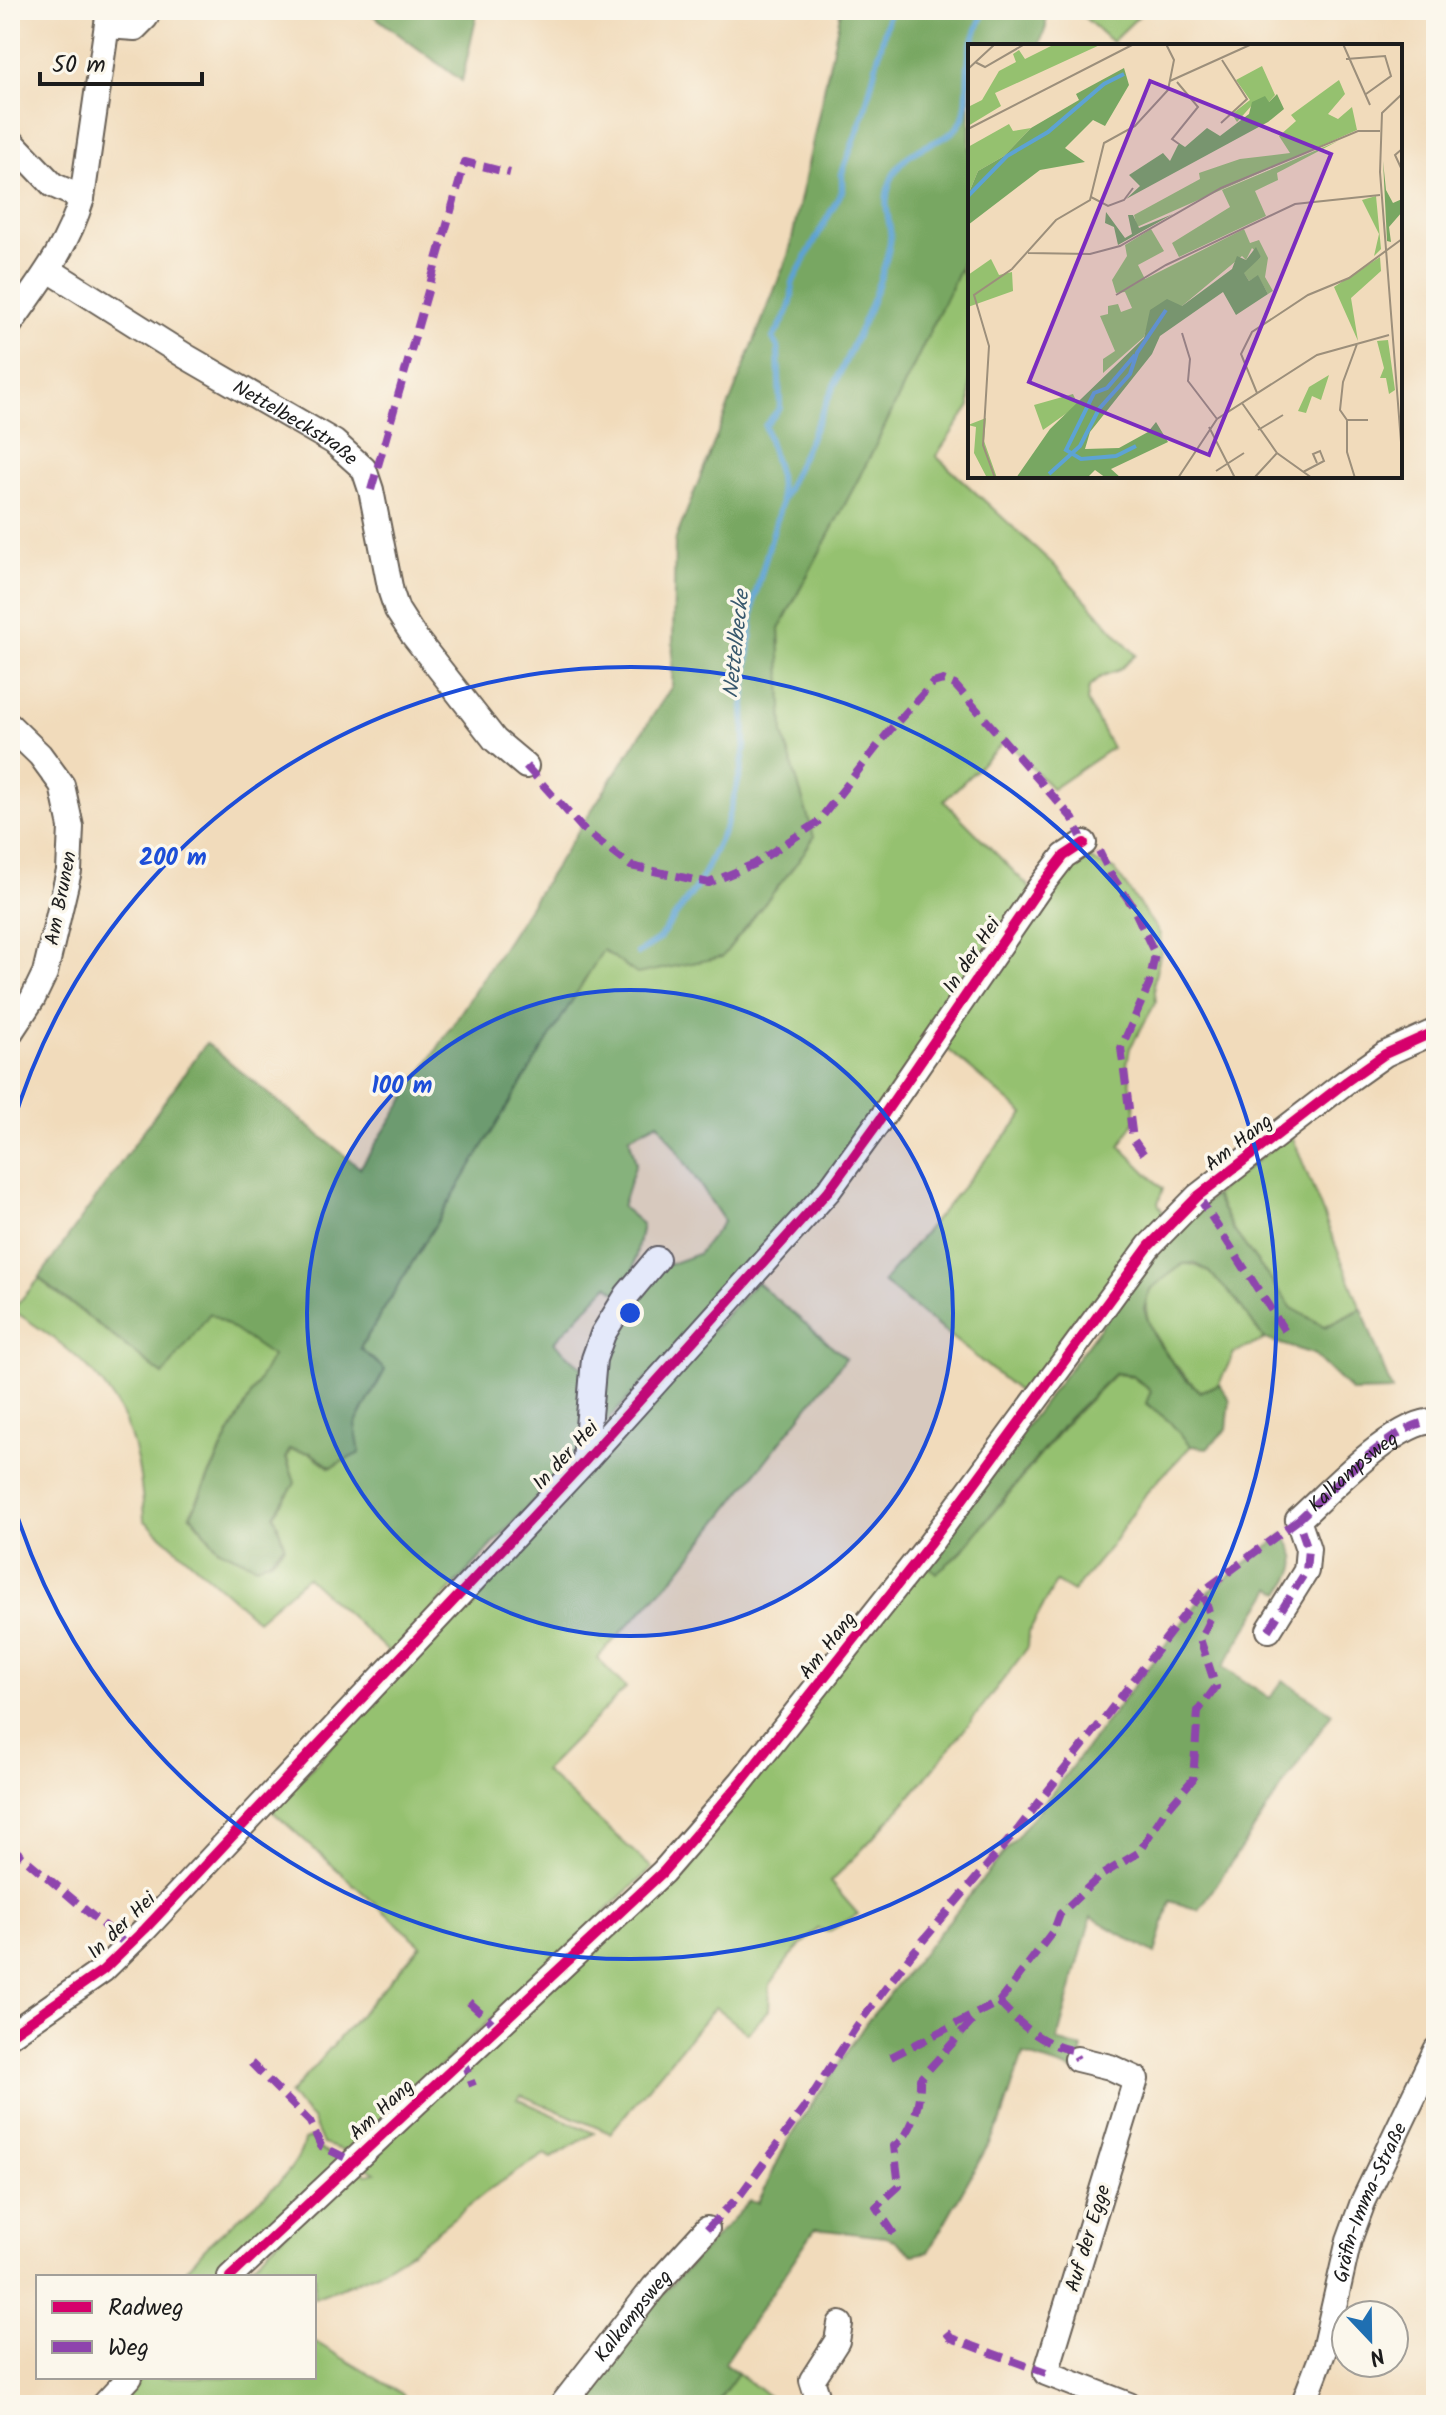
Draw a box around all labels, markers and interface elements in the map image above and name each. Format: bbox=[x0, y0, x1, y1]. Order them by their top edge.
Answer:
scale bar bbox=[40, 36, 202, 86]
inset map bbox=[968, 44, 1402, 478]
text: 50 m bbox=[52, 46, 106, 85]
street label: Nettelbeckstraße bbox=[226, 373, 365, 474]
water label: Nettelbecke bbox=[714, 586, 761, 700]
text: 200 m bbox=[139, 839, 207, 878]
street label: Am Brunen bbox=[37, 849, 87, 948]
street label: In der Hei bbox=[935, 911, 1011, 1001]
text: 100 m bbox=[372, 1067, 432, 1106]
street label: Am Hang bbox=[1198, 1107, 1280, 1181]
centre of rings bbox=[616, 1299, 644, 1327]
street label: In der Hei bbox=[526, 1413, 608, 1499]
street label: Kalkampsweg bbox=[1301, 1424, 1405, 1521]
street label: Am Hang bbox=[792, 1605, 866, 1687]
street label: In der Hei bbox=[80, 1884, 165, 1968]
street label: Am Hang bbox=[343, 2072, 422, 2149]
street label: Gräfin-Imma-Straße bbox=[1326, 2117, 1417, 2286]
street label: Auf der Egge bbox=[1057, 2181, 1120, 2296]
street label: Kalkampsweg bbox=[587, 2263, 681, 2370]
legend bbox=[36, 2275, 316, 2379]
text: Radweg bbox=[108, 2289, 184, 2328]
north arrow bbox=[1330, 2299, 1410, 2379]
text: Weg bbox=[108, 2329, 149, 2368]
text: N bbox=[1363, 2336, 1390, 2374]

